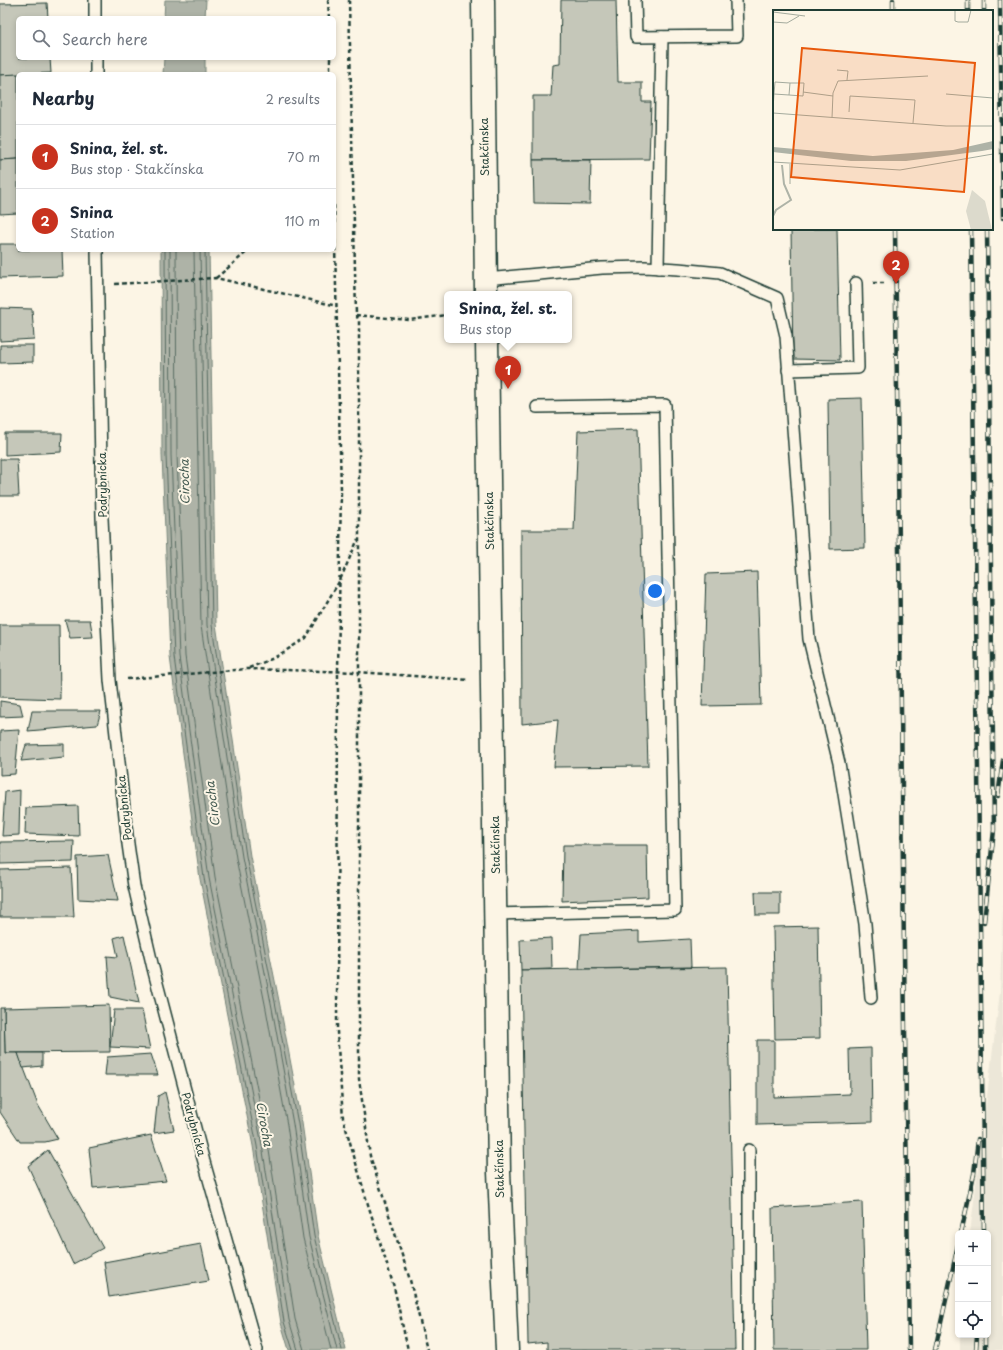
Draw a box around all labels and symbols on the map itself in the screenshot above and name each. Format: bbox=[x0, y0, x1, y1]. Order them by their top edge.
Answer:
inset map bbox=[773, 10, 993, 230]
street label: Stakčínska bbox=[475, 117, 493, 176]
pin: 2 bbox=[883, 251, 909, 284]
pin: 1 bbox=[495, 356, 521, 389]
street label: Podrybnícka bbox=[93, 452, 111, 518]
water label: Cirocha bbox=[175, 459, 193, 505]
street label: Stakčínska bbox=[480, 491, 498, 550]
your location bbox=[645, 581, 665, 601]
street label: Podrybnícka bbox=[112, 774, 136, 842]
water label: Cirocha bbox=[200, 780, 224, 828]
street label: Stakčínska bbox=[486, 815, 504, 874]
street label: Podrybnícka bbox=[177, 1090, 211, 1158]
water label: Cirocha bbox=[252, 1100, 278, 1148]
street label: Stakčínska bbox=[490, 1139, 508, 1198]

